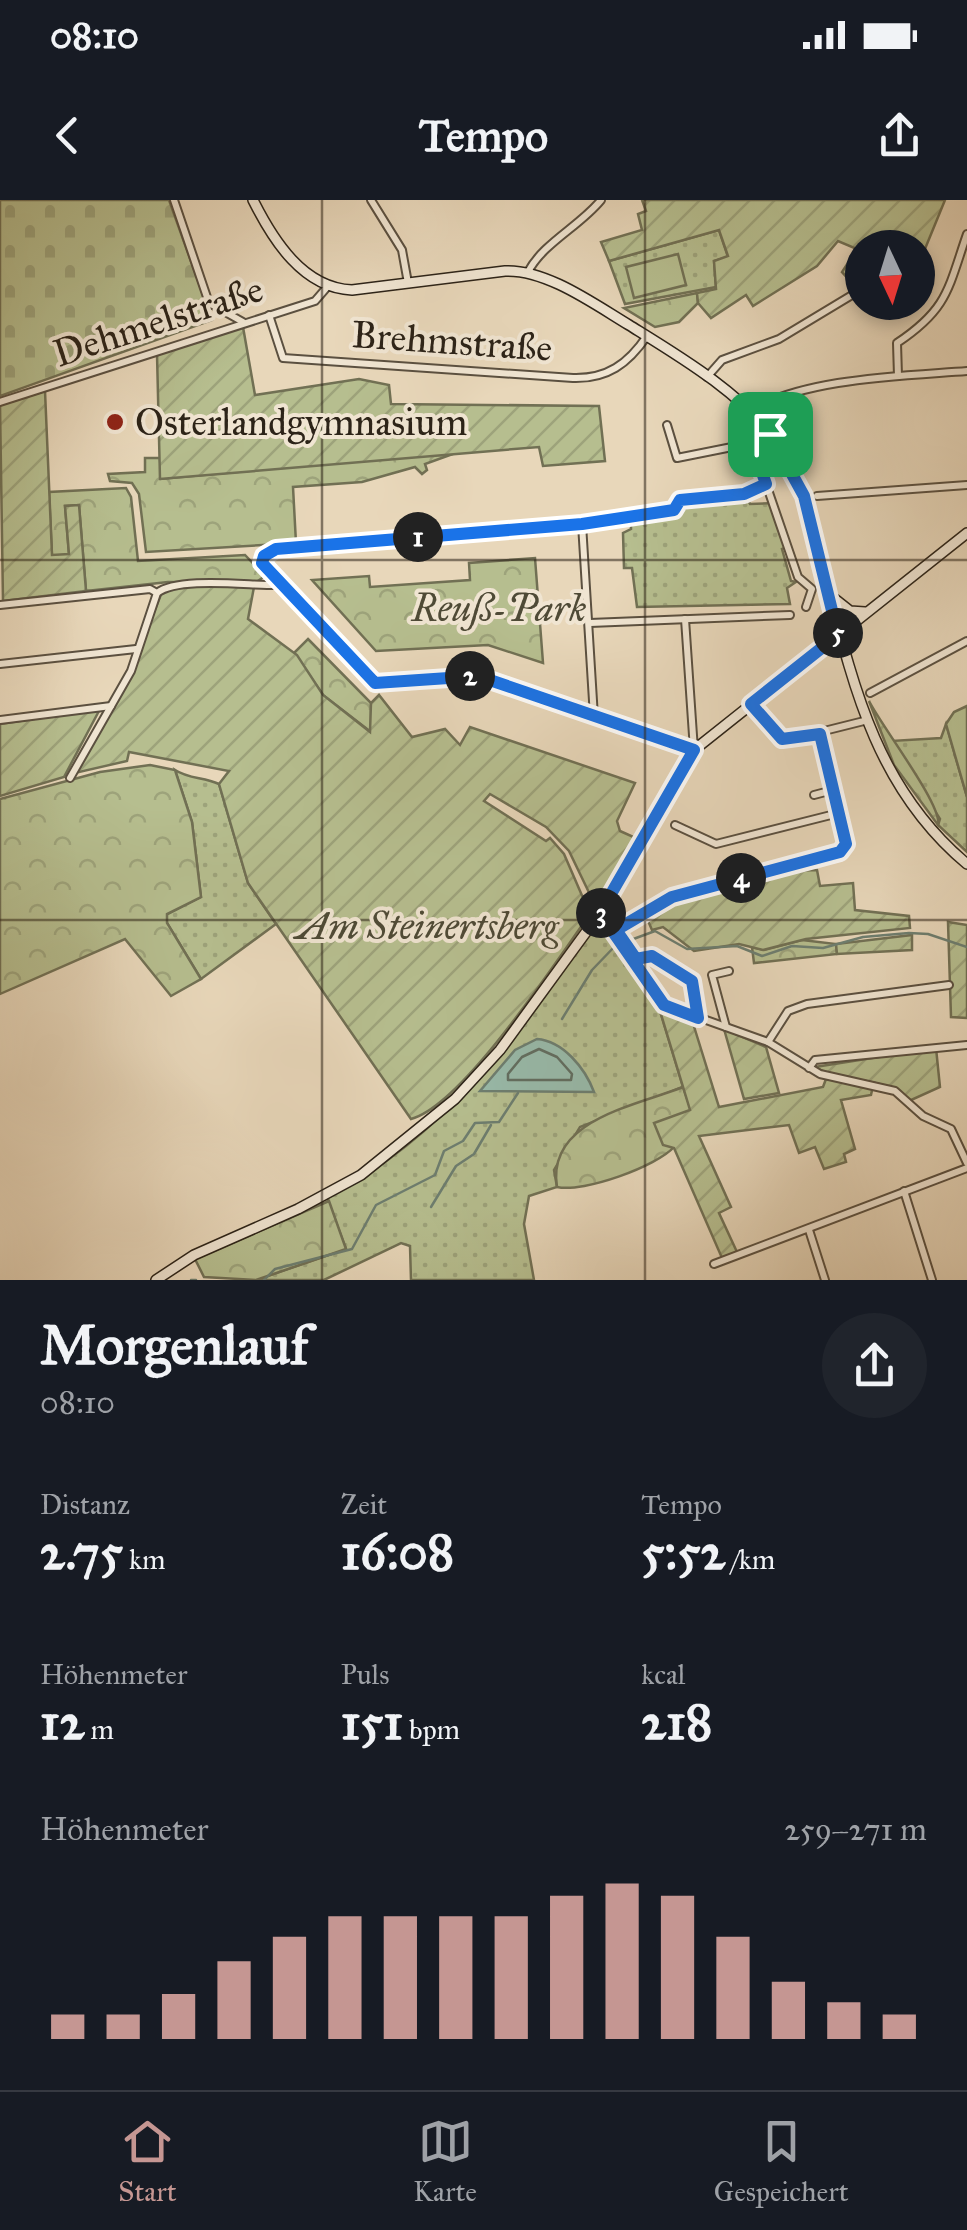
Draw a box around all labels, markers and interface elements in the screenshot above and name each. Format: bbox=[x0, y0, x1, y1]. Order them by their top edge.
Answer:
text: 08:10 bbox=[50, 12, 139, 58]
icon: back bbox=[40, 108, 95, 163]
text: Tempo bbox=[419, 108, 548, 163]
icon: share bbox=[872, 108, 927, 163]
north arrow bbox=[845, 230, 935, 320]
map controls bbox=[845, 230, 935, 320]
street label: Dehmelstraße bbox=[47, 265, 269, 377]
street label: Brehmstraße bbox=[350, 311, 554, 371]
pin bbox=[728, 392, 813, 477]
place label: Osterlandgymnasium bbox=[135, 399, 467, 445]
icon: arrive bbox=[743, 407, 798, 462]
marker: Osterlandgymnasium bbox=[104, 411, 126, 433]
pin: 1 bbox=[393, 512, 443, 562]
text: 1 bbox=[412, 519, 424, 554]
park label: Reuß-Park bbox=[410, 585, 586, 631]
pin: 5 bbox=[813, 608, 863, 658]
text: 5 bbox=[831, 615, 845, 650]
pin: 2 bbox=[445, 651, 495, 701]
text: 2 bbox=[463, 658, 477, 693]
pin: 4 bbox=[716, 853, 766, 903]
text: 4 bbox=[733, 860, 749, 895]
pin: 3 bbox=[576, 888, 626, 938]
text: 3 bbox=[595, 895, 607, 930]
park label: Am Steinertsberg bbox=[292, 903, 561, 949]
text: Morgenlauf bbox=[40, 1312, 309, 1379]
button: share bbox=[822, 1313, 927, 1418]
text: 08:10 bbox=[40, 1383, 115, 1422]
text: Distanz bbox=[40, 1487, 130, 1522]
text: Zeit bbox=[341, 1487, 387, 1522]
text: Tempo bbox=[641, 1487, 722, 1522]
text: 2.75 bbox=[40, 1522, 123, 1583]
text: 16:08 bbox=[341, 1522, 454, 1583]
text: 5:52 bbox=[641, 1522, 725, 1583]
text: km bbox=[123, 1542, 166, 1577]
text: /km bbox=[725, 1542, 775, 1577]
text: Höhenmeter bbox=[40, 1657, 188, 1692]
text: Puls bbox=[341, 1657, 389, 1692]
text: kcal bbox=[641, 1657, 685, 1692]
text: 12 bbox=[40, 1692, 84, 1753]
text: 151 bbox=[341, 1692, 403, 1753]
text: 218 bbox=[641, 1692, 712, 1753]
text: m bbox=[84, 1712, 114, 1747]
text: bpm bbox=[403, 1712, 460, 1747]
text: Höhenmeter bbox=[40, 1810, 209, 1849]
text: 259–271 m bbox=[784, 1810, 927, 1849]
tab: Start bbox=[118, 2114, 177, 2209]
tab: Karte bbox=[413, 2114, 477, 2209]
tab: Gespeichert bbox=[714, 2114, 849, 2209]

